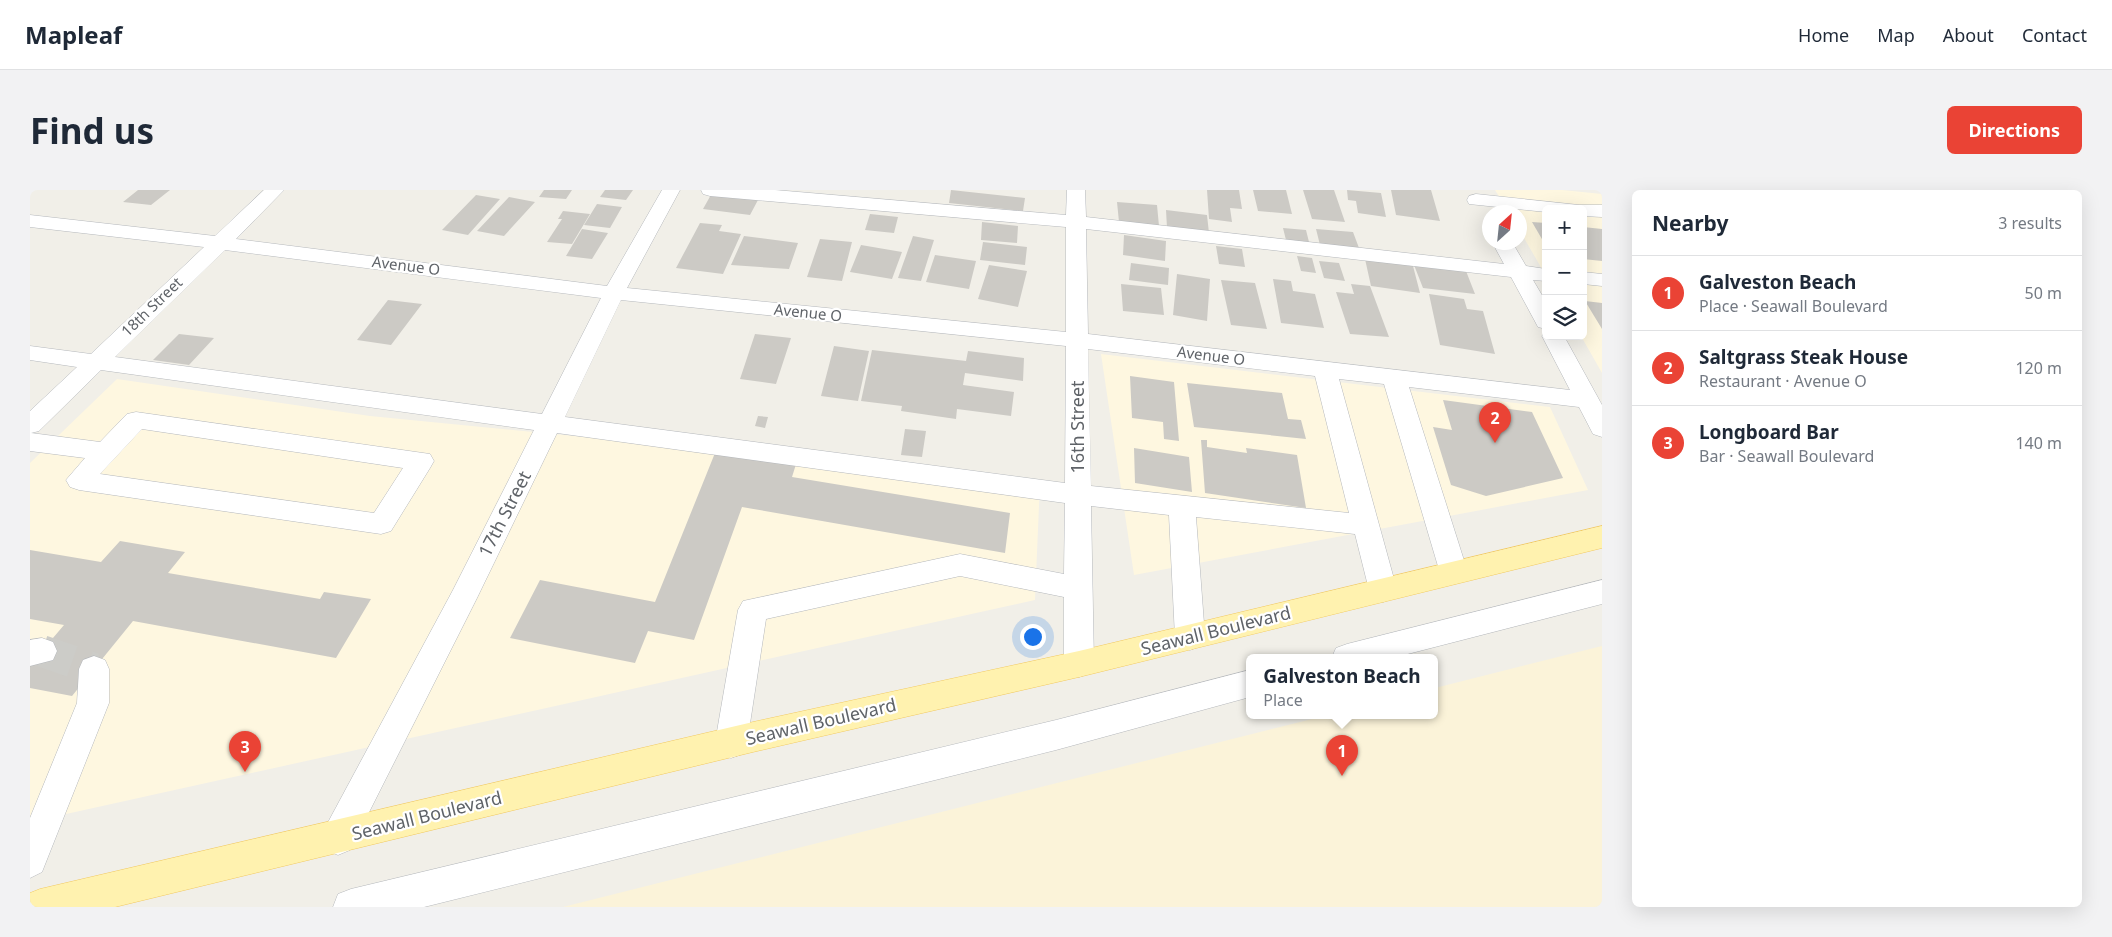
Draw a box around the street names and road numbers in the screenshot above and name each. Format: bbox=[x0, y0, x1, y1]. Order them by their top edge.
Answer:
street label: Avenue O bbox=[371, 251, 441, 279]
street label: 18th Street bbox=[116, 272, 187, 340]
street label: Avenue O bbox=[773, 298, 843, 326]
street label: Avenue O bbox=[1176, 341, 1246, 369]
street label: 16th Street bbox=[1065, 380, 1089, 474]
street label: 17th Street bbox=[472, 466, 536, 560]
street label: Seawall Boulevard bbox=[1138, 600, 1293, 660]
street label: Seawall Boulevard bbox=[743, 692, 898, 750]
street label: Seawall Boulevard bbox=[349, 785, 504, 845]

